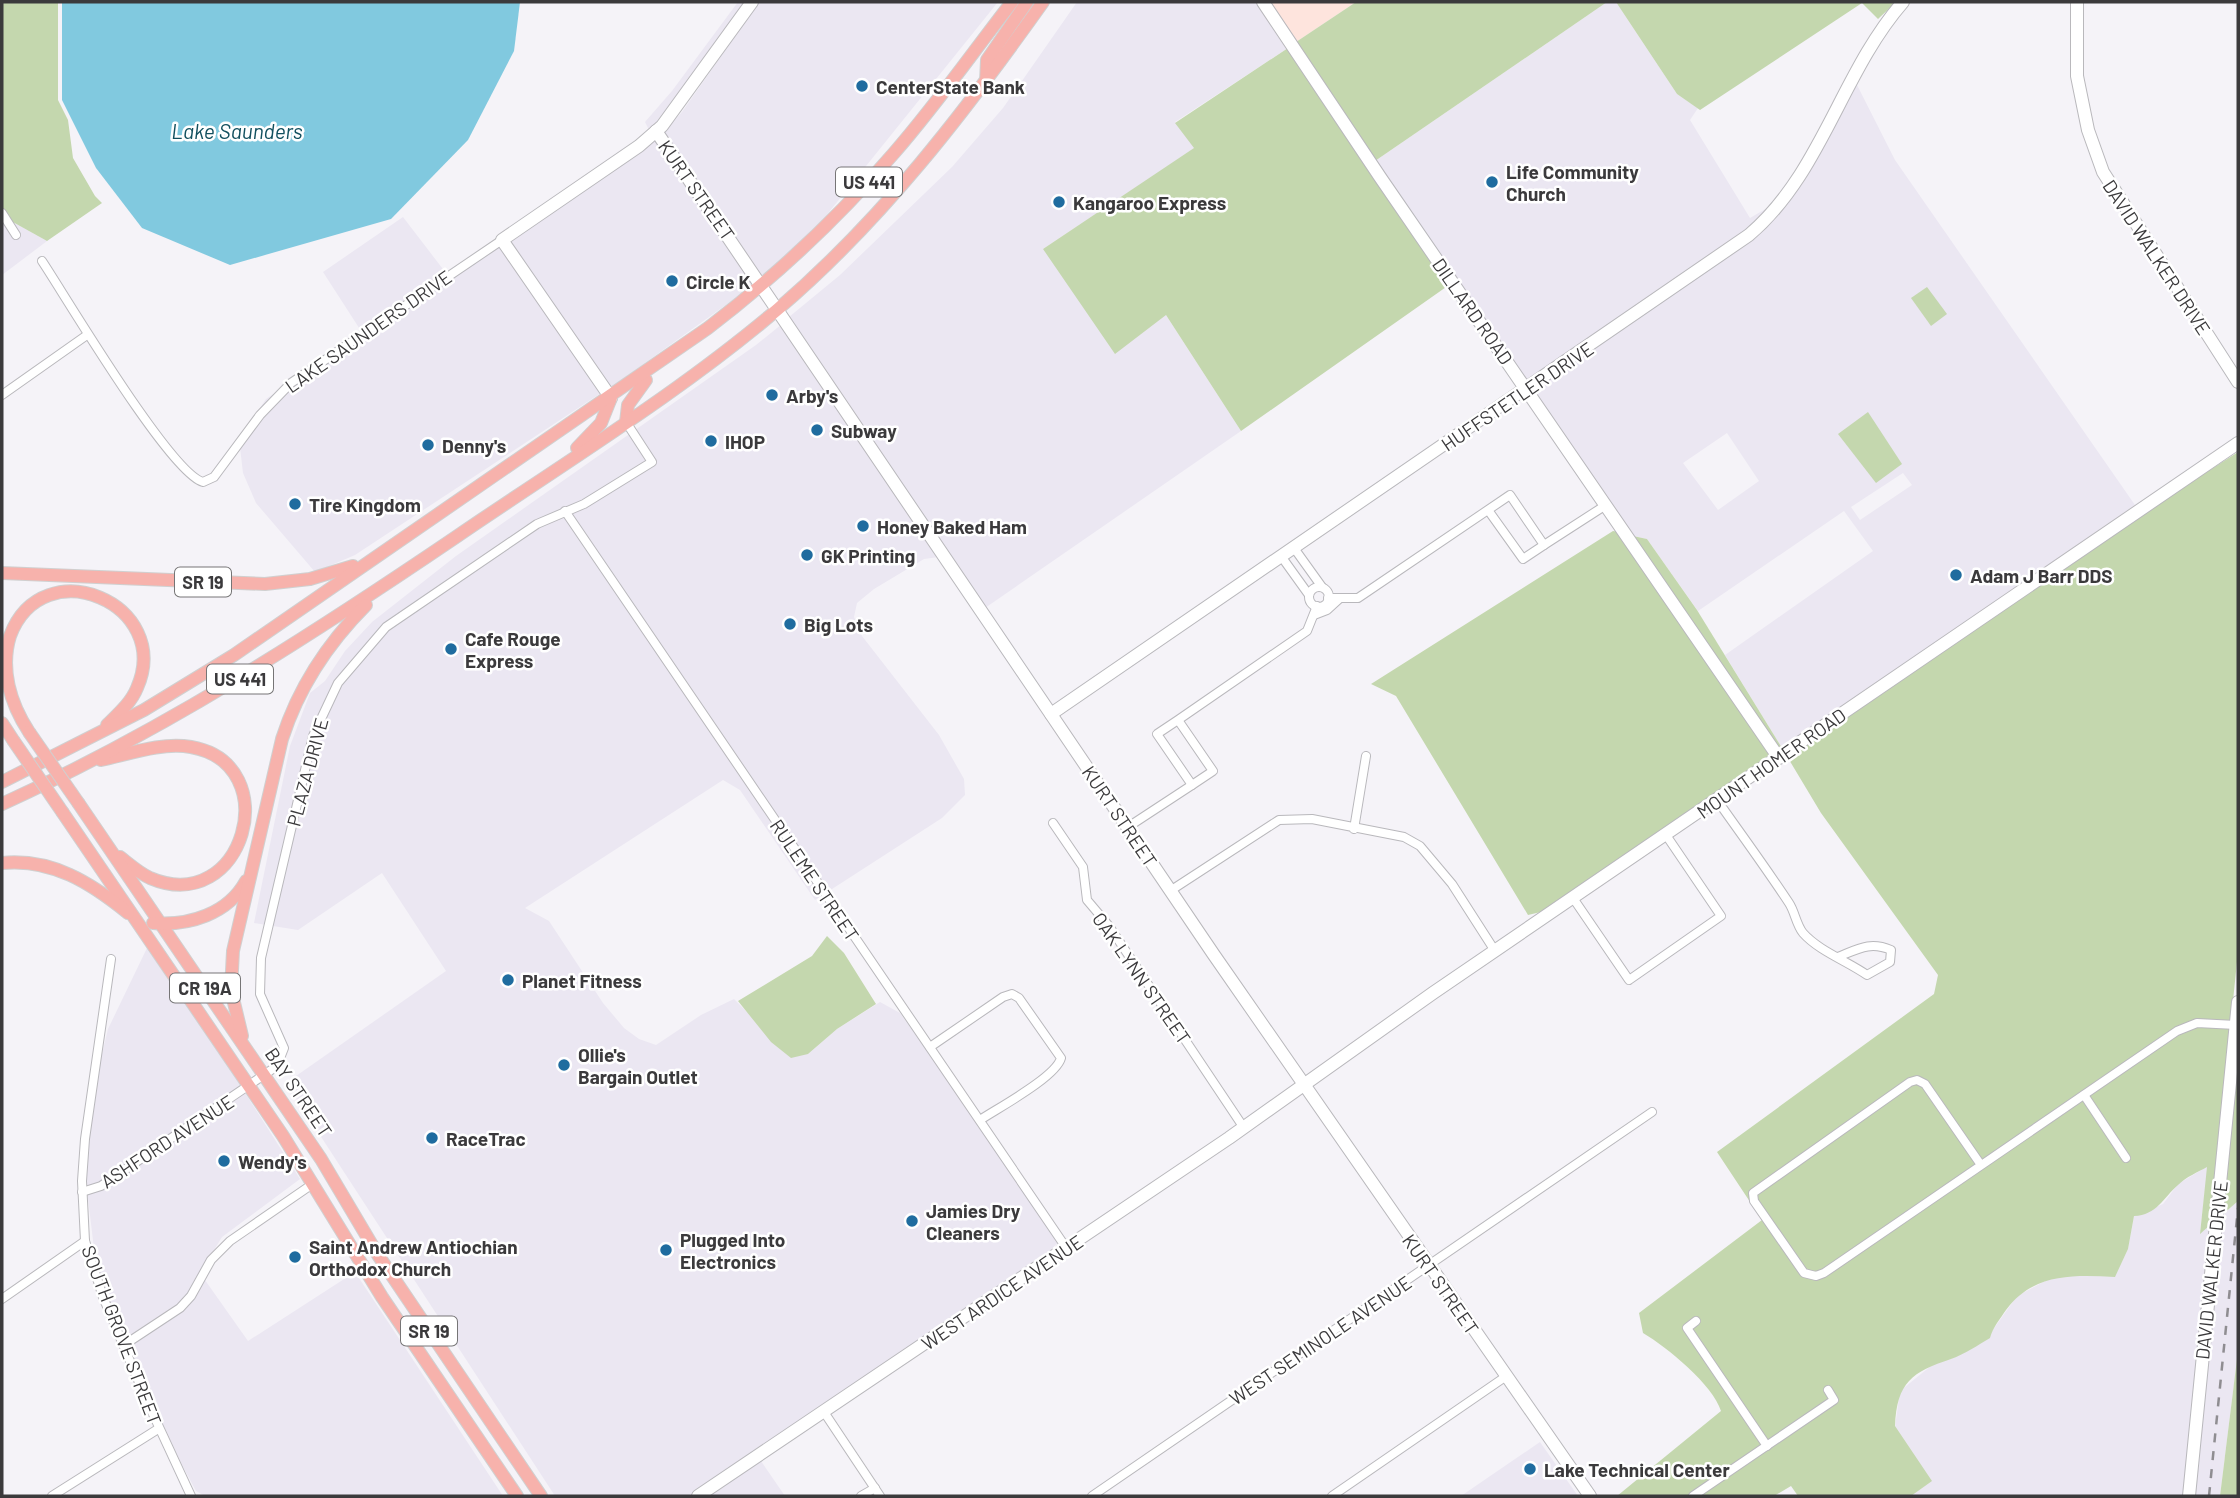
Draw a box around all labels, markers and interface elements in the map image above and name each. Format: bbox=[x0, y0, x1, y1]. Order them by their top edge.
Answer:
place label: CenterState Bank bbox=[876, 75, 1025, 98]
marker: CenterState Bank bbox=[854, 78, 870, 94]
water label: Lake Saunders bbox=[171, 118, 303, 143]
street label: KURT STREET bbox=[654, 135, 740, 245]
place label: Life Community Church bbox=[1506, 160, 1639, 205]
road number: US 441 bbox=[836, 168, 902, 196]
marker: Life Community Church bbox=[1484, 174, 1500, 190]
street label: DAVID WALKER DRIVE bbox=[2098, 175, 2216, 339]
place label: Kangaroo Express bbox=[1073, 191, 1226, 214]
marker: Kangaroo Express bbox=[1051, 194, 1067, 210]
street label: DILLARD ROAD bbox=[1428, 253, 1518, 369]
street label: LAKE SAUNDERS DRIVE bbox=[280, 265, 456, 397]
place label: Circle K bbox=[686, 270, 750, 293]
marker: Circle K bbox=[664, 273, 680, 289]
street label: HUFFSTETLER DRIVE bbox=[1437, 337, 1597, 455]
place label: Arby's bbox=[786, 384, 838, 407]
marker: Arby's bbox=[764, 387, 780, 403]
place label: Subway bbox=[831, 419, 897, 442]
marker: Subway bbox=[809, 422, 825, 438]
place label: IHOP bbox=[725, 430, 765, 453]
marker: IHOP bbox=[703, 433, 719, 449]
place label: Denny's bbox=[442, 434, 506, 457]
marker: Denny's bbox=[420, 437, 436, 453]
place label: Tire Kingdom bbox=[309, 493, 421, 516]
marker: Tire Kingdom bbox=[287, 496, 303, 512]
place label: Honey Baked Ham bbox=[877, 515, 1027, 538]
marker: Honey Baked Ham bbox=[855, 518, 871, 534]
place label: GK Printing bbox=[821, 544, 915, 567]
marker: GK Printing bbox=[799, 547, 815, 563]
place label: Adam J Barr DDS bbox=[1970, 564, 2113, 587]
marker: Adam J Barr DDS bbox=[1948, 567, 1964, 583]
road number: SR 19 bbox=[175, 568, 231, 596]
place label: Big Lots bbox=[804, 613, 873, 636]
marker: Big Lots bbox=[782, 616, 798, 632]
place label: Cafe Rouge Express bbox=[465, 627, 561, 672]
marker: Cafe Rouge Express bbox=[443, 641, 459, 657]
road number: US 441 bbox=[207, 664, 273, 694]
street label: MOUNT HOMER ROAD bbox=[1692, 703, 1850, 823]
street label: PLAZA DRIVE bbox=[281, 715, 333, 829]
street label: KURT STREET bbox=[1078, 761, 1162, 871]
street label: RULEME STREET bbox=[766, 815, 864, 945]
street label: OAK LYNN STREET bbox=[1088, 908, 1196, 1048]
place label: Planet Fitness bbox=[522, 969, 642, 992]
marker: Planet Fitness bbox=[500, 972, 516, 988]
road number: CR 19A bbox=[170, 973, 240, 1002]
street label: BAY STREET bbox=[261, 1043, 337, 1141]
place label: Ollie's Bargain Outlet bbox=[578, 1043, 698, 1088]
marker: Ollie's Bargain Outlet bbox=[556, 1057, 572, 1073]
street label: ASHFORD AVENUE bbox=[96, 1089, 238, 1193]
place label: RaceTrac bbox=[446, 1127, 526, 1150]
marker: RaceTrac bbox=[424, 1130, 440, 1146]
place label: Wendy's bbox=[238, 1150, 307, 1173]
marker: Wendy's bbox=[216, 1153, 232, 1169]
street label: DAVID WALKER DRIVE bbox=[2190, 1179, 2232, 1361]
place label: Jamies Dry Cleaners bbox=[926, 1199, 1021, 1244]
marker: Jamies Dry Cleaners bbox=[904, 1213, 920, 1229]
place label: Plugged Into Electronics bbox=[680, 1228, 785, 1273]
street label: WEST ARDICE AVENUE bbox=[917, 1229, 1087, 1355]
street label: KURT STREET bbox=[1398, 1229, 1484, 1339]
place label: Saint Andrew Antiochian Orthodox Church bbox=[309, 1235, 518, 1280]
street label: SOUTH GROVE STREET bbox=[77, 1242, 167, 1428]
marker: Plugged Into Electronics bbox=[658, 1242, 674, 1258]
marker: Saint Andrew Antiochian Orthodox Church bbox=[287, 1249, 303, 1265]
street label: WEST SEMINOLE AVENUE bbox=[1225, 1270, 1415, 1410]
road number: SR 19 bbox=[401, 1316, 457, 1346]
place label: Lake Technical Center bbox=[1544, 1458, 1730, 1481]
marker: Lake Technical Center bbox=[1522, 1461, 1538, 1477]

